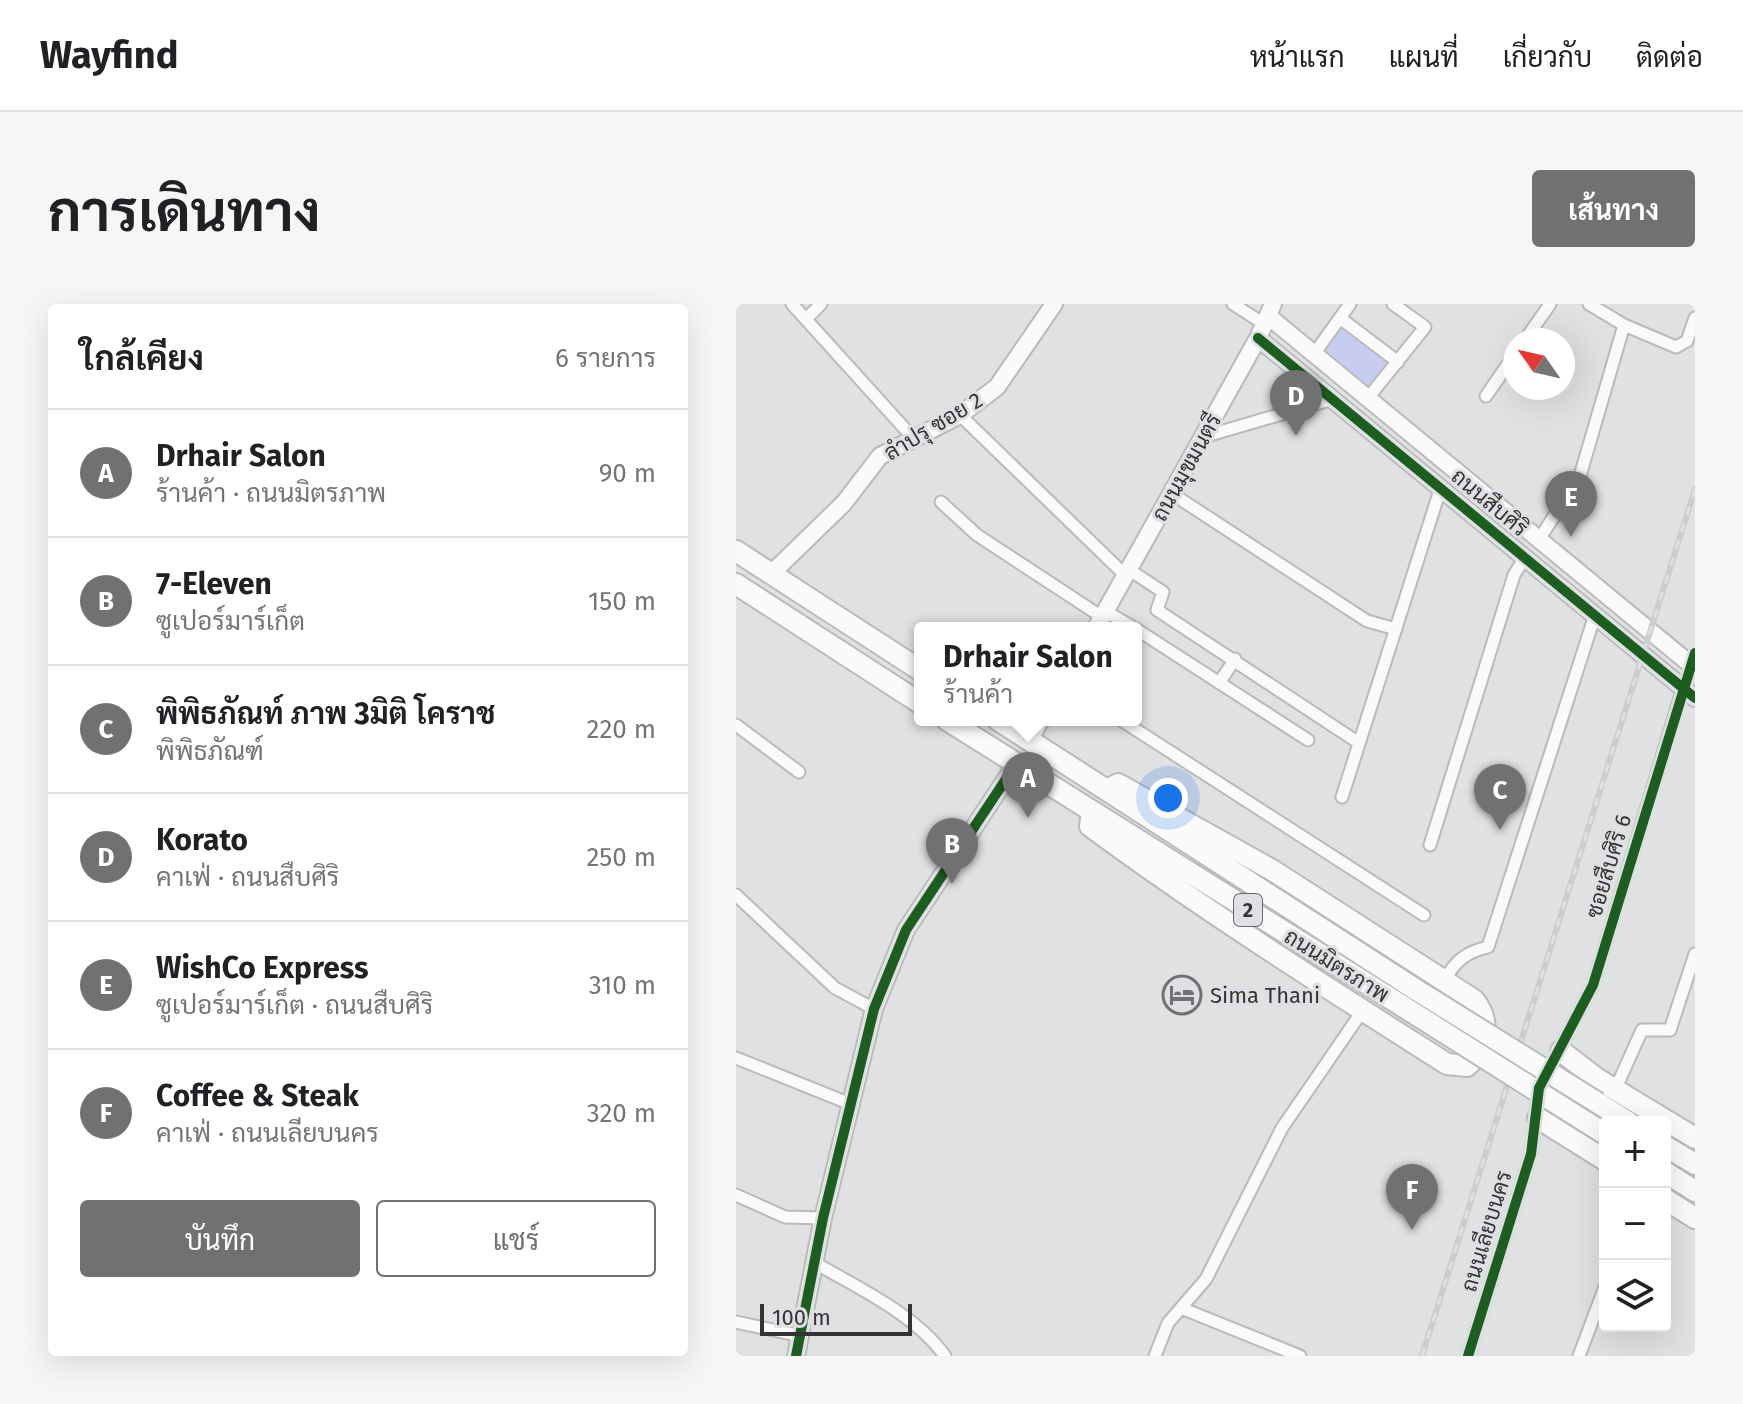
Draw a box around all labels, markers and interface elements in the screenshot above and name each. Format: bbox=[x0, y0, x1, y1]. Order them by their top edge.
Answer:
text: Wayfind bbox=[40, 32, 178, 78]
text: หน้าแรก bbox=[1250, 41, 1345, 74]
text: แผนที่ bbox=[1389, 41, 1459, 74]
text: เกี่ยวกับ bbox=[1503, 41, 1592, 74]
text: ติดต่อ bbox=[1636, 41, 1703, 74]
button: เส้นทาง bbox=[1532, 170, 1695, 247]
text: การเดินทาง bbox=[48, 179, 320, 246]
north arrow bbox=[1503, 328, 1575, 400]
text: ใกล้เคียง bbox=[80, 338, 204, 379]
text: 6 รายการ bbox=[555, 343, 656, 374]
pin: D bbox=[1270, 370, 1322, 436]
street label: ลำปรุ ซอย 2 bbox=[879, 387, 988, 468]
street label: ถนนมุขมนตรี bbox=[1146, 409, 1229, 527]
text: Drhair Salon bbox=[156, 438, 326, 474]
text: A bbox=[98, 458, 114, 489]
text: 90 m bbox=[599, 458, 656, 489]
street label: ถนนสืบศิริ bbox=[1446, 463, 1533, 542]
pin: E bbox=[1545, 471, 1597, 537]
text: ร้านค้า · ถนนมิตรภาพ bbox=[156, 478, 386, 509]
text: 7-Eleven bbox=[156, 566, 272, 602]
text: B bbox=[98, 586, 114, 617]
text: 150 m bbox=[588, 586, 656, 617]
text: ซูเปอร์มาร์เก็ต bbox=[156, 606, 305, 637]
popup bbox=[914, 622, 1142, 726]
text: Drhair Salon bbox=[943, 639, 1113, 675]
text: ร้านค้า bbox=[943, 679, 1013, 710]
text: พิพิธภัณท์ ภาพ 3มิติ โคราช bbox=[156, 696, 495, 732]
text: C bbox=[99, 714, 113, 745]
text: 220 m bbox=[587, 714, 656, 745]
text: พิพิธภัณฑ์ bbox=[156, 736, 264, 767]
pin: A bbox=[1002, 752, 1054, 818]
pin: C bbox=[1474, 764, 1526, 830]
your location bbox=[1148, 778, 1188, 818]
street label: ซอยสืบศิริ 6 bbox=[1580, 811, 1637, 921]
pin: B bbox=[926, 818, 978, 884]
text: Korato bbox=[156, 822, 248, 858]
text: D bbox=[98, 842, 114, 873]
text: 250 m bbox=[586, 842, 656, 873]
text: คาเฟ่ · ถนนสืบศิริ bbox=[156, 862, 339, 893]
road number: 2 bbox=[1234, 894, 1262, 926]
street label: ถนนมิตรภาพ bbox=[1279, 923, 1394, 1008]
text: WishCo Express bbox=[156, 950, 368, 986]
text: E bbox=[99, 970, 113, 1001]
text: 310 m bbox=[589, 970, 656, 1001]
hotel icon: Sima Thani bbox=[1161, 974, 1203, 1016]
place label: Sima Thani bbox=[1210, 982, 1320, 1009]
text: ซูเปอร์มาร์เก็ต · ถนนสืบศิริ bbox=[156, 990, 433, 1021]
text: Coffee & Steak bbox=[156, 1078, 359, 1114]
text: F bbox=[100, 1098, 112, 1129]
text: 320 m bbox=[587, 1098, 656, 1129]
map controls bbox=[1599, 1116, 1671, 1332]
button: + bbox=[1599, 1116, 1671, 1188]
text: คาเฟ่ · ถนนเลียบนคร bbox=[156, 1118, 379, 1149]
pin: F bbox=[1386, 1164, 1438, 1230]
street label: ถนนเลียบนคร bbox=[1455, 1167, 1518, 1295]
button: − bbox=[1599, 1188, 1671, 1260]
button: บันทึก bbox=[80, 1200, 360, 1277]
button: แชร์ bbox=[376, 1200, 656, 1277]
button: layers bbox=[1599, 1260, 1671, 1332]
scale bar bbox=[760, 1300, 912, 1336]
text: 100 m bbox=[772, 1304, 831, 1331]

